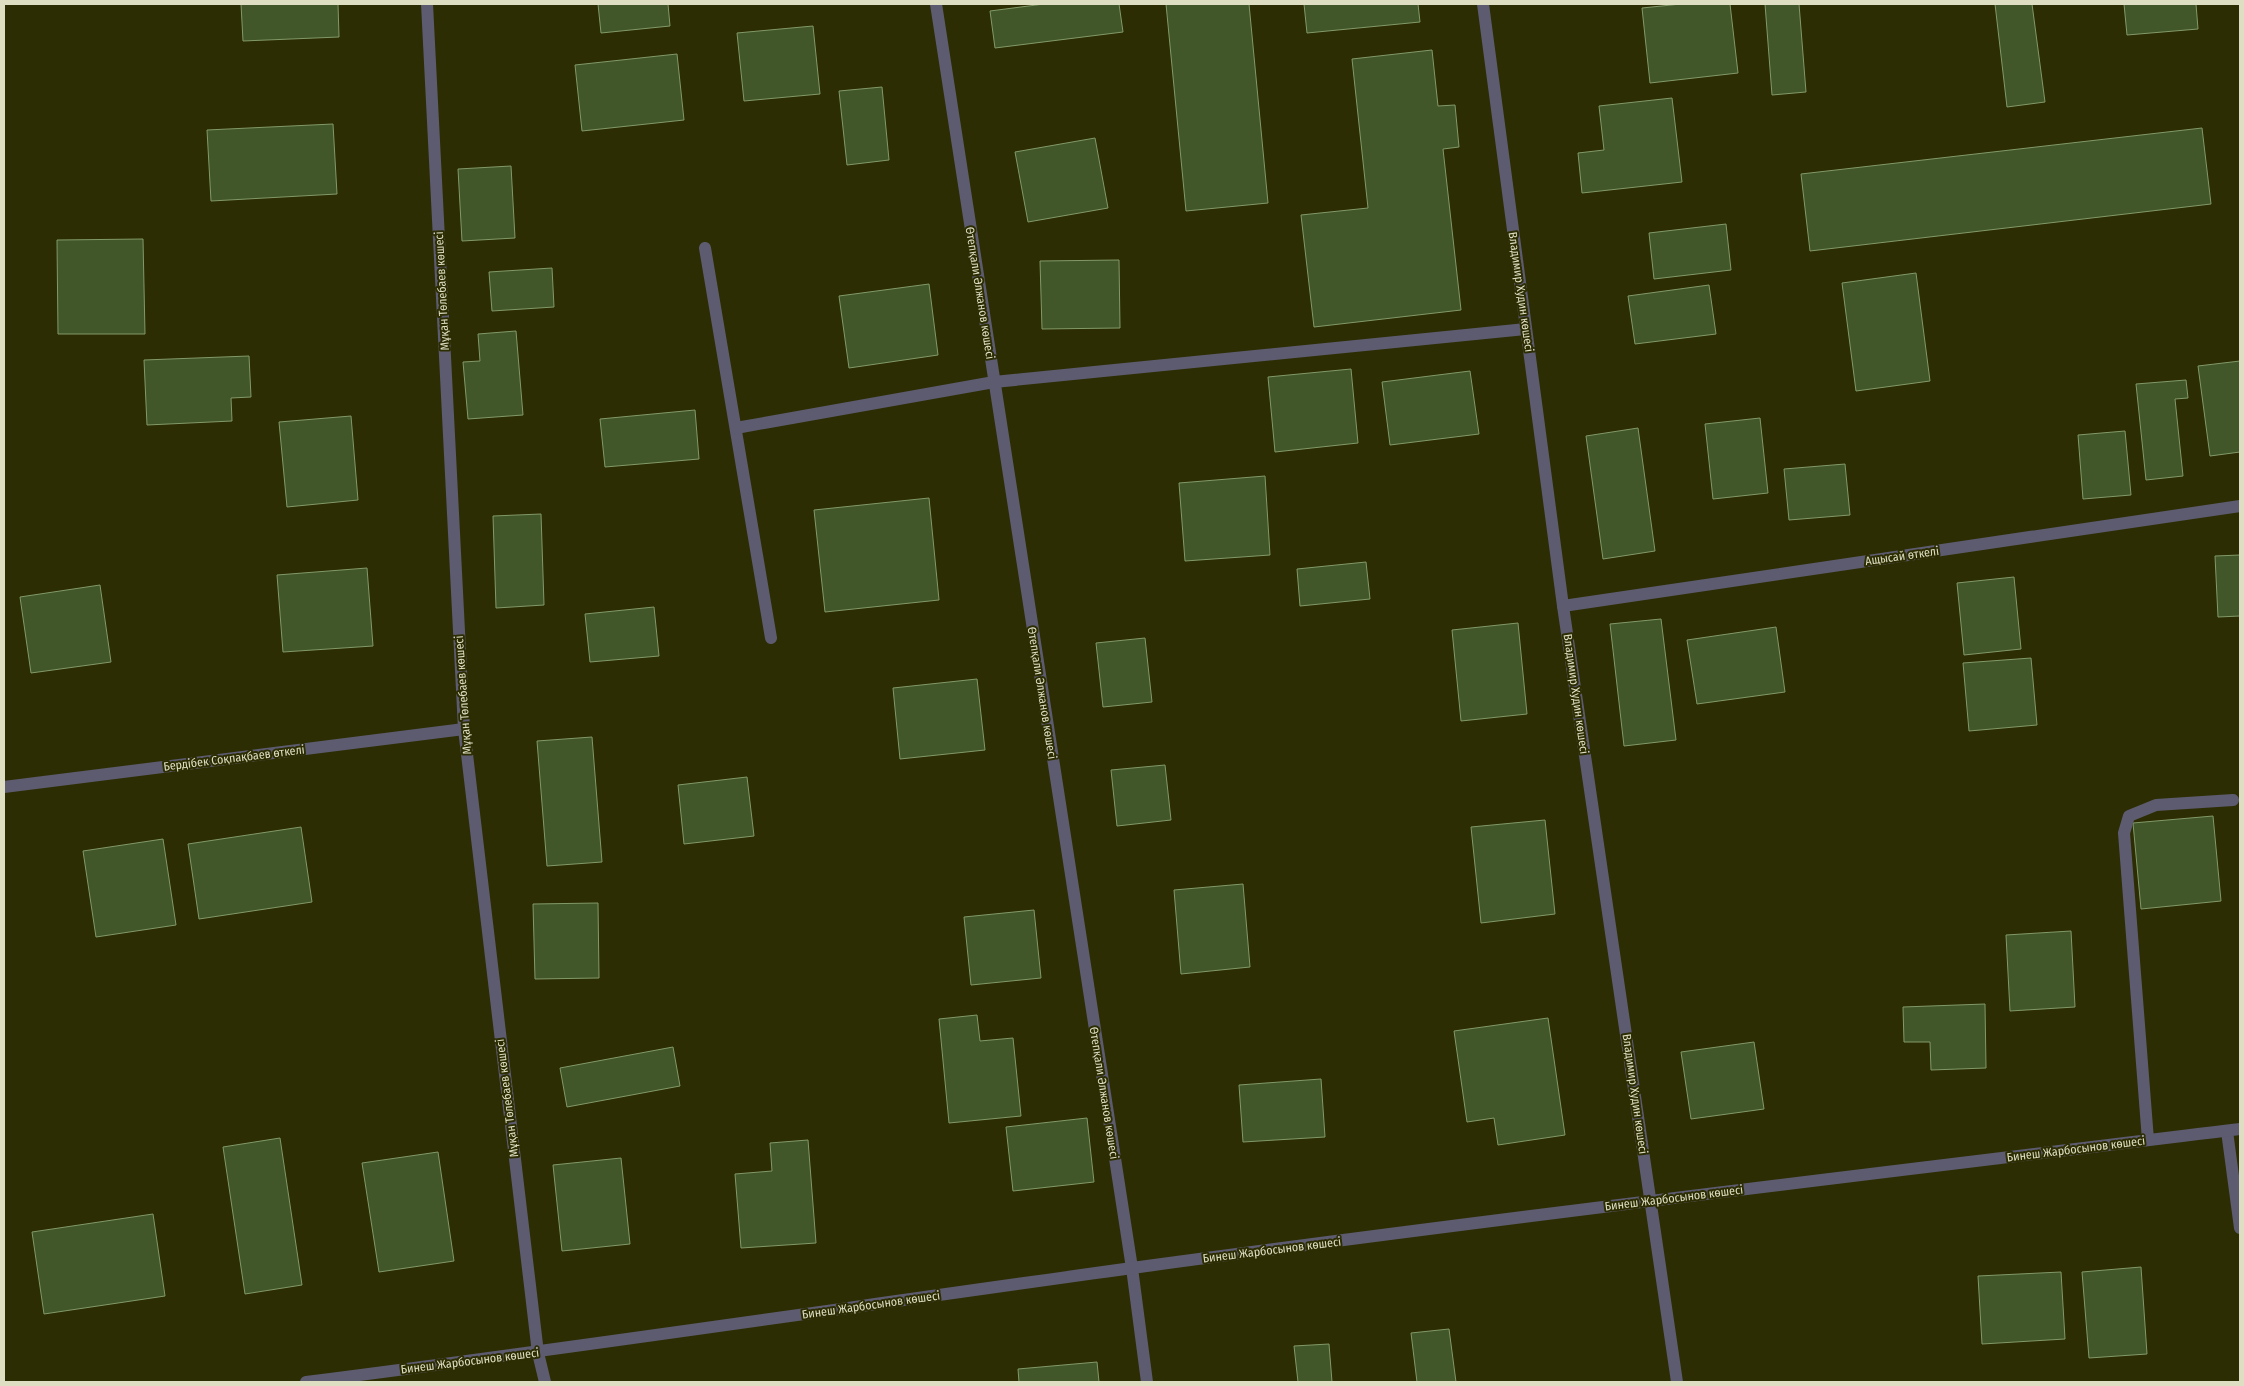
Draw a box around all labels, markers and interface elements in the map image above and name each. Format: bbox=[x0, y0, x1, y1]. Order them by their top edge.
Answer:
street label: Өтепқали Әлжанов көшесі bbox=[963, 226, 997, 360]
street label: Мұқан Төлебаев көшесі bbox=[432, 231, 452, 351]
street label: Владимир Худин көшесі bbox=[1506, 231, 1536, 353]
street label: Ащысай өткелі bbox=[1864, 544, 1940, 568]
street label: Өтепқали Әлжанов көшесі bbox=[1025, 626, 1059, 760]
street label: Владимир Худин көшесі bbox=[1561, 633, 1591, 755]
street label: Мұқан Төлебаев көшесі bbox=[452, 635, 474, 755]
street label: Бердібек Соқпақбаев өткелі bbox=[163, 742, 305, 774]
street label: Өтепқали Әлжанов көшесі bbox=[1087, 1026, 1121, 1160]
street label: Владимир Худин көшесі bbox=[1620, 1033, 1650, 1155]
street label: Мұқан Төлебаев көшесі bbox=[493, 1038, 521, 1158]
street label: Бинеш Жарбосынов көшесі bbox=[2006, 1134, 2146, 1164]
street label: Бинеш Жарбосынов көшесі bbox=[1604, 1183, 1744, 1213]
street label: Бинеш Жарбосынов көшесі bbox=[1202, 1235, 1342, 1265]
street label: Бинеш Жарбосынов көшесі bbox=[801, 1288, 941, 1322]
street label: Бинеш Жарбосынов көшесі bbox=[400, 1346, 540, 1376]

